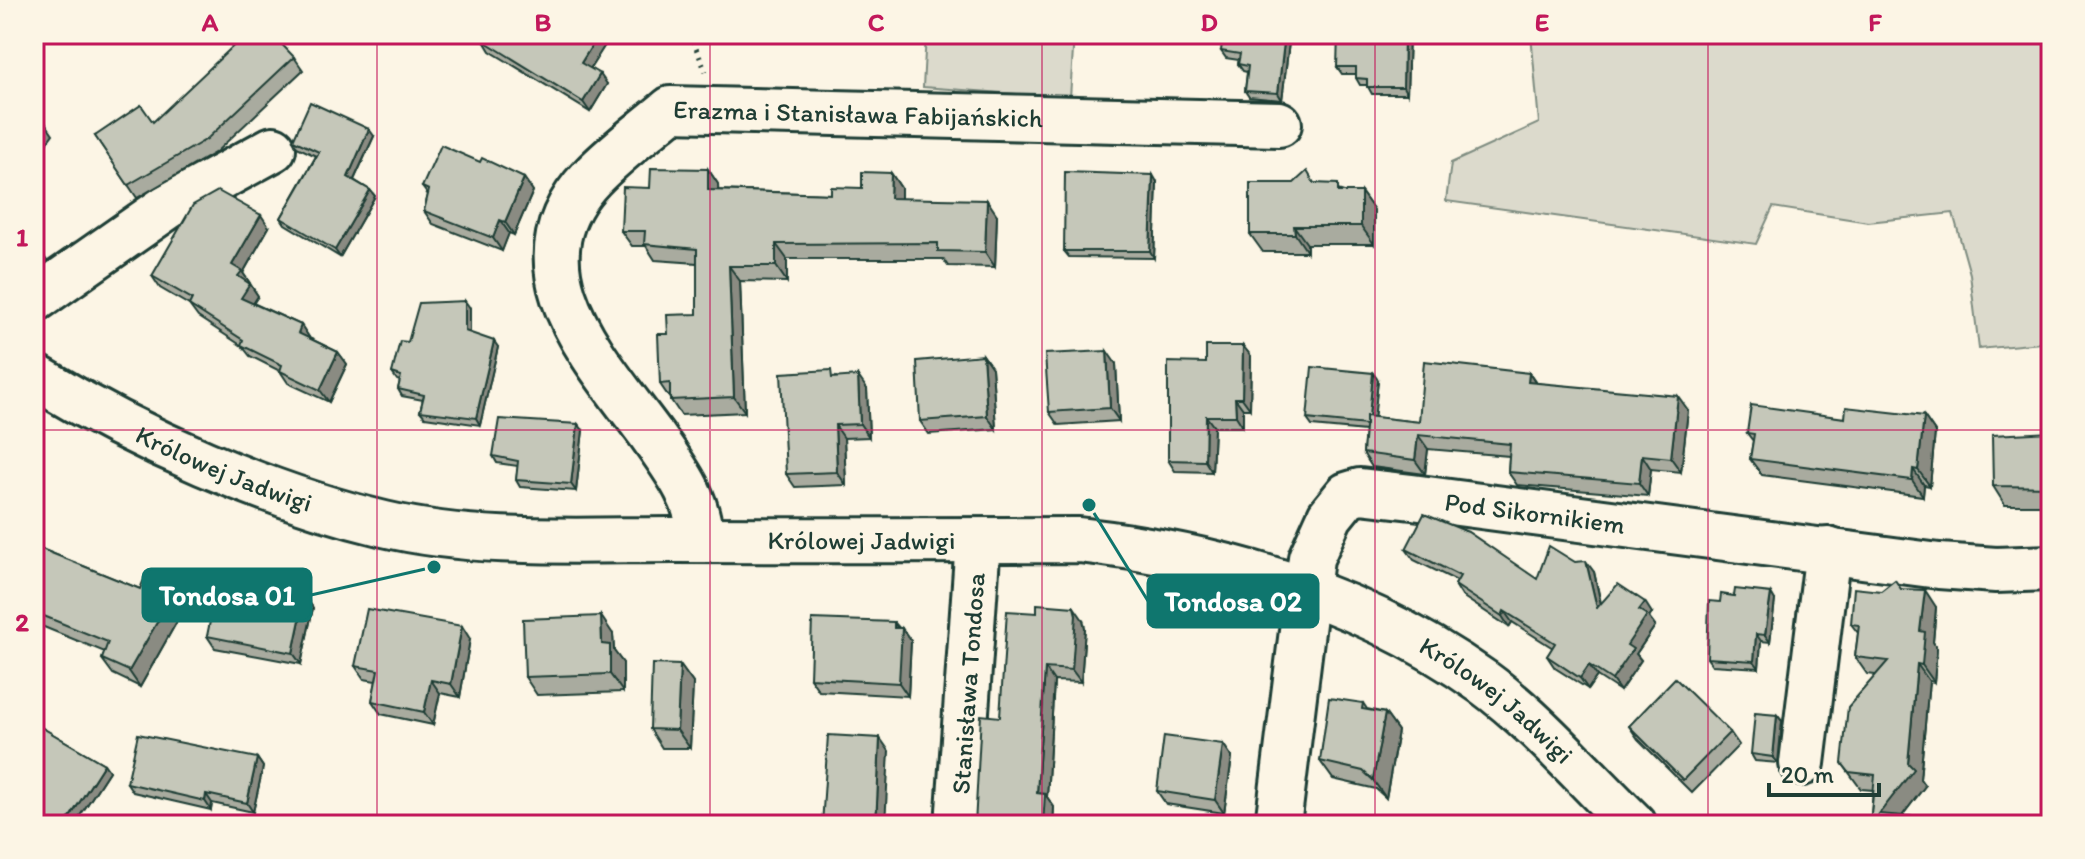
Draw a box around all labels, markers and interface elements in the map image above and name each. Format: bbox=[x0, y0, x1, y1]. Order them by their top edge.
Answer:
text: A bbox=[201, 6, 219, 38]
text: B bbox=[535, 6, 552, 38]
text: C bbox=[868, 6, 885, 38]
text: D bbox=[1200, 6, 1218, 38]
text: E bbox=[1535, 6, 1549, 38]
text: F bbox=[1868, 6, 1882, 38]
street label: Erazma i Stanisława Fabijańskich bbox=[673, 93, 1043, 134]
text: 1 bbox=[16, 221, 28, 253]
street label: Królowej Jadwigi bbox=[131, 418, 316, 519]
street label: Pod Sikornikiem bbox=[1443, 485, 1627, 541]
street label: Królowej Jadwigi bbox=[768, 524, 955, 556]
callout: Tondosa 01 bbox=[143, 569, 311, 621]
street label: Stanisława Tondosa bbox=[944, 571, 992, 795]
callout: Tondosa 02 bbox=[1148, 575, 1318, 627]
text: Tondosa 01 bbox=[158, 578, 295, 612]
text: Tondosa 02 bbox=[1163, 584, 1302, 618]
text: 2 bbox=[15, 606, 29, 638]
street label: Królowej Jadwigi bbox=[1414, 629, 1580, 770]
scale bar bbox=[1769, 747, 1879, 797]
text: 20 m bbox=[1781, 760, 1834, 789]

